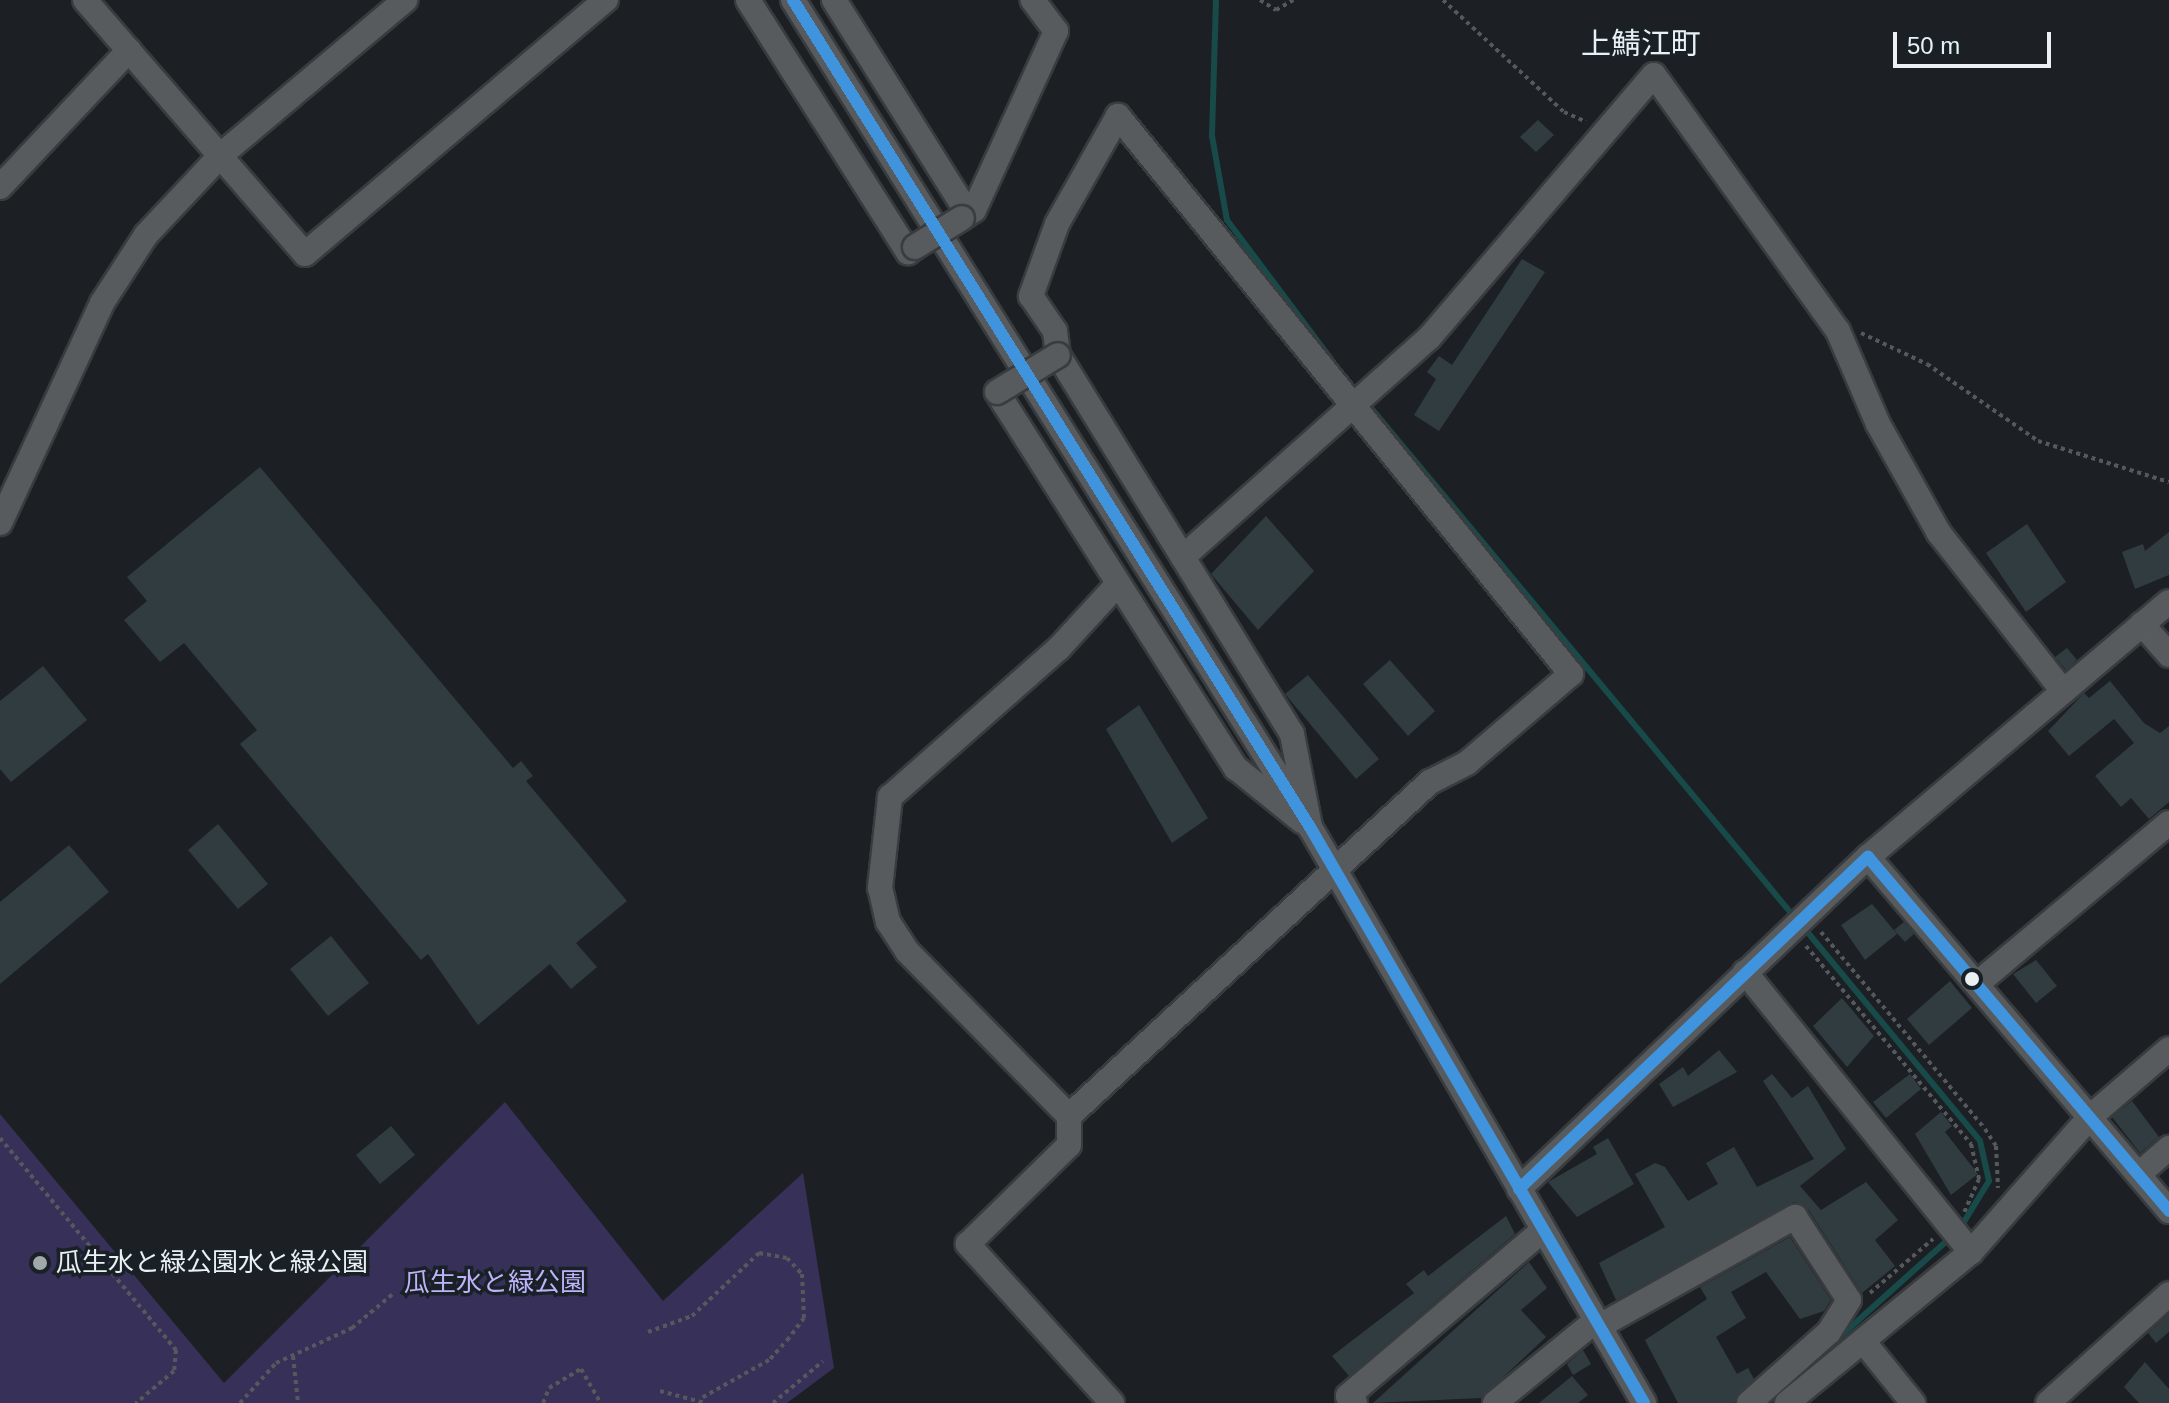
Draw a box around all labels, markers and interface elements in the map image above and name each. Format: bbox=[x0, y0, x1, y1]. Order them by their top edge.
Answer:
scale bar bbox=[1897, 16, 2055, 66]
district label: 上鯖江町 bbox=[1581, 26, 1701, 62]
text: 50 m bbox=[1907, 32, 1960, 59]
unlabelled marker bbox=[1964, 971, 1980, 987]
place label: 瓜生水と緑公園水と緑公園 bbox=[56, 1247, 368, 1279]
marker: 瓜生水と緑公園水と緑公園 bbox=[31, 1254, 49, 1272]
park label: 瓜生水と緑公園 bbox=[404, 1267, 586, 1299]

